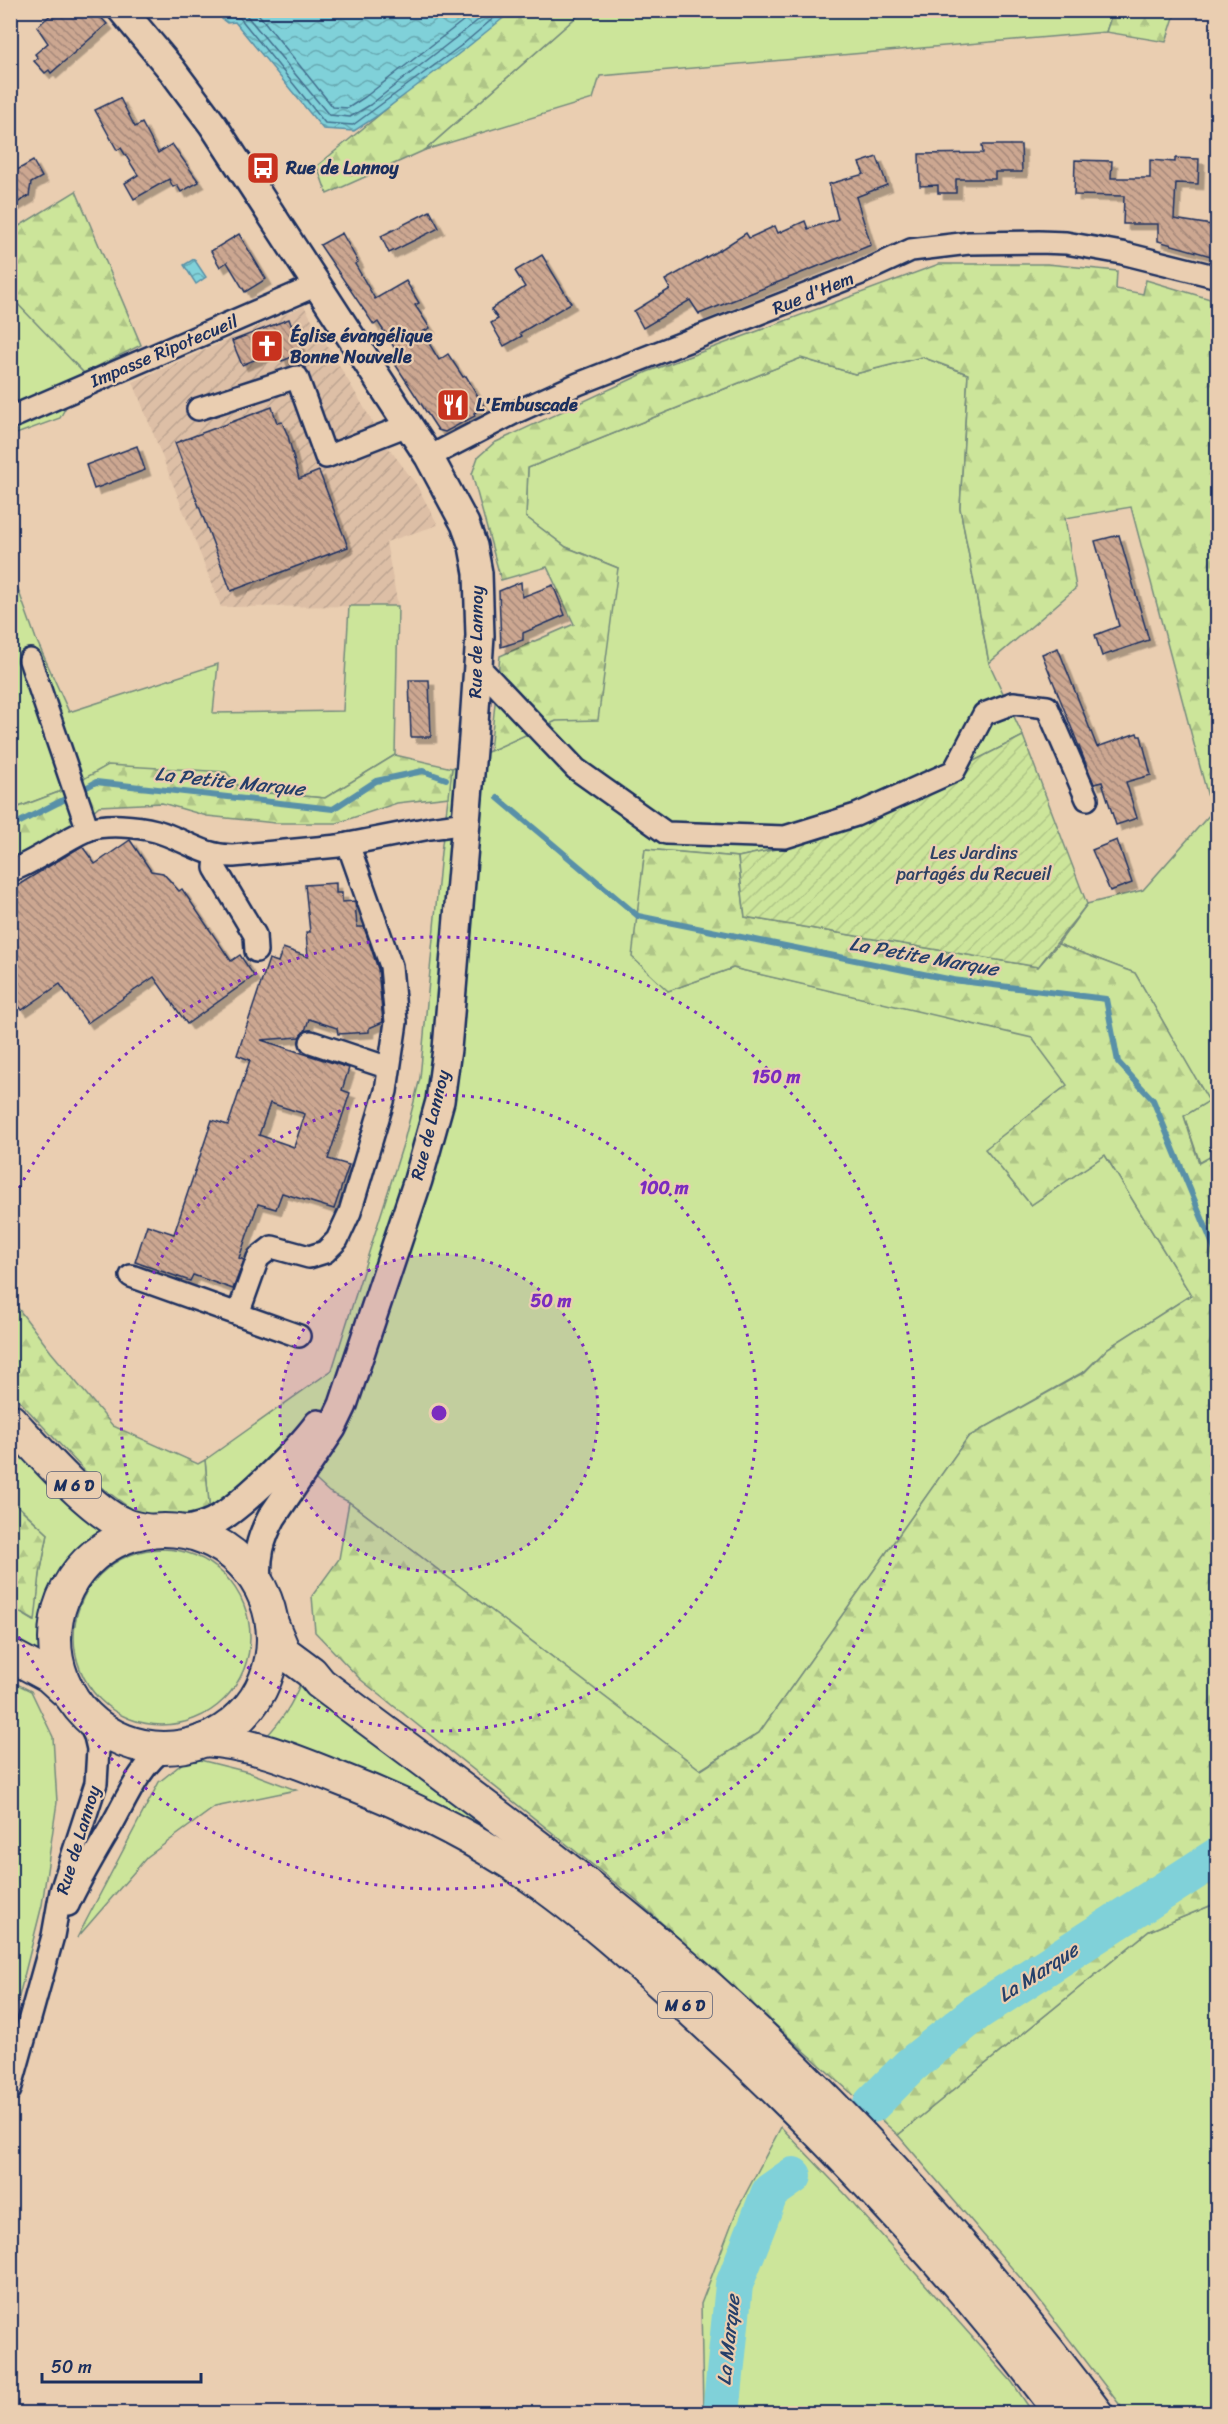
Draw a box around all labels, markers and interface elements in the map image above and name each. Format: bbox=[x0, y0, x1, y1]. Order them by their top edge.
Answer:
bus stop icon: Rue de Lannoy bbox=[245, 150, 281, 186]
place label: Rue de Lannoy bbox=[285, 152, 399, 184]
street label: Rue d'Hem bbox=[767, 262, 859, 324]
street label: Impasse Ripotecueil bbox=[84, 305, 244, 397]
place label: Église évangélique Bonne Nouvelle bbox=[290, 320, 433, 373]
church icon: Église évangélique Bonne Nouvelle bbox=[249, 328, 285, 364]
restaurant icon: L'Embuscade bbox=[435, 387, 471, 423]
place label: L'Embuscade bbox=[476, 389, 578, 421]
street label: Rue de Lannoy bbox=[459, 585, 493, 699]
water label: La Petite Marque bbox=[153, 756, 308, 807]
park label: Les Jardins partagés du Recueil bbox=[896, 837, 1052, 890]
water label: La Petite Marque bbox=[847, 926, 1003, 987]
text: 150 m bbox=[752, 1061, 800, 1093]
street label: Rue de Lannoy bbox=[401, 1066, 459, 1184]
text: 100 m bbox=[640, 1172, 689, 1204]
text: 50 m bbox=[531, 1285, 572, 1317]
centre of rings bbox=[429, 1403, 449, 1423]
road number: M 6 D bbox=[47, 1472, 101, 1498]
street label: Rue de Lannoy bbox=[46, 1781, 110, 1899]
water label: La Marque bbox=[991, 1932, 1087, 2012]
road number: M 6 D bbox=[658, 1992, 712, 2018]
water label: La Marque bbox=[706, 2291, 751, 2387]
scale bar bbox=[42, 2346, 201, 2384]
text: 50 m bbox=[51, 2351, 92, 2383]

